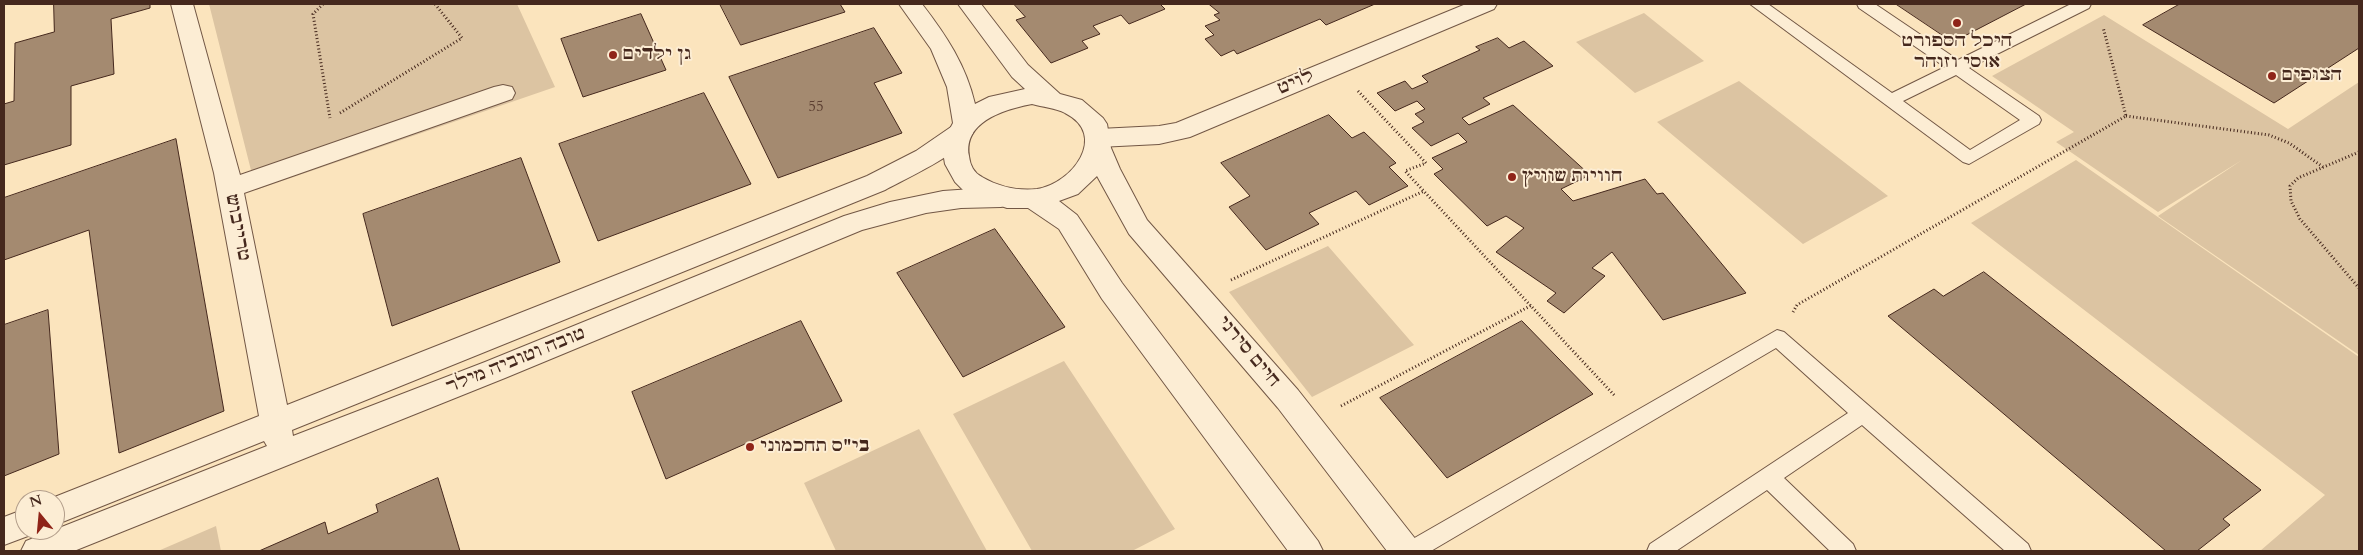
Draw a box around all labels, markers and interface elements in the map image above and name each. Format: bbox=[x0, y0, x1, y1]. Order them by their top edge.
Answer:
marker: היכל הספורט אוסי וזוהר bbox=[1951, 17, 1963, 29]
place label: היכל הספורט אוסי וזוהר bbox=[1902, 31, 2012, 74]
place label: גן ילדים bbox=[623, 44, 691, 66]
marker: גן ילדים bbox=[607, 49, 619, 61]
place label: הצופים bbox=[2282, 65, 2342, 87]
street label: לויט bbox=[1275, 66, 1317, 100]
marker: הצופים bbox=[2266, 70, 2278, 82]
house number: 55 bbox=[808, 99, 824, 117]
place label: חוויות שוויץ bbox=[1522, 166, 1623, 188]
marker: חוויות שוויץ bbox=[1506, 171, 1518, 183]
street label: טרייבוש bbox=[220, 193, 254, 263]
street label: חיים סירני bbox=[1212, 312, 1284, 392]
street label: טובה וטוביה מילר bbox=[443, 323, 589, 399]
place label: בי"ס תחכמוני bbox=[760, 436, 870, 458]
marker: בי"ס תחכמוני bbox=[744, 441, 756, 453]
north arrow bbox=[15, 490, 65, 540]
text: N bbox=[27, 490, 44, 512]

